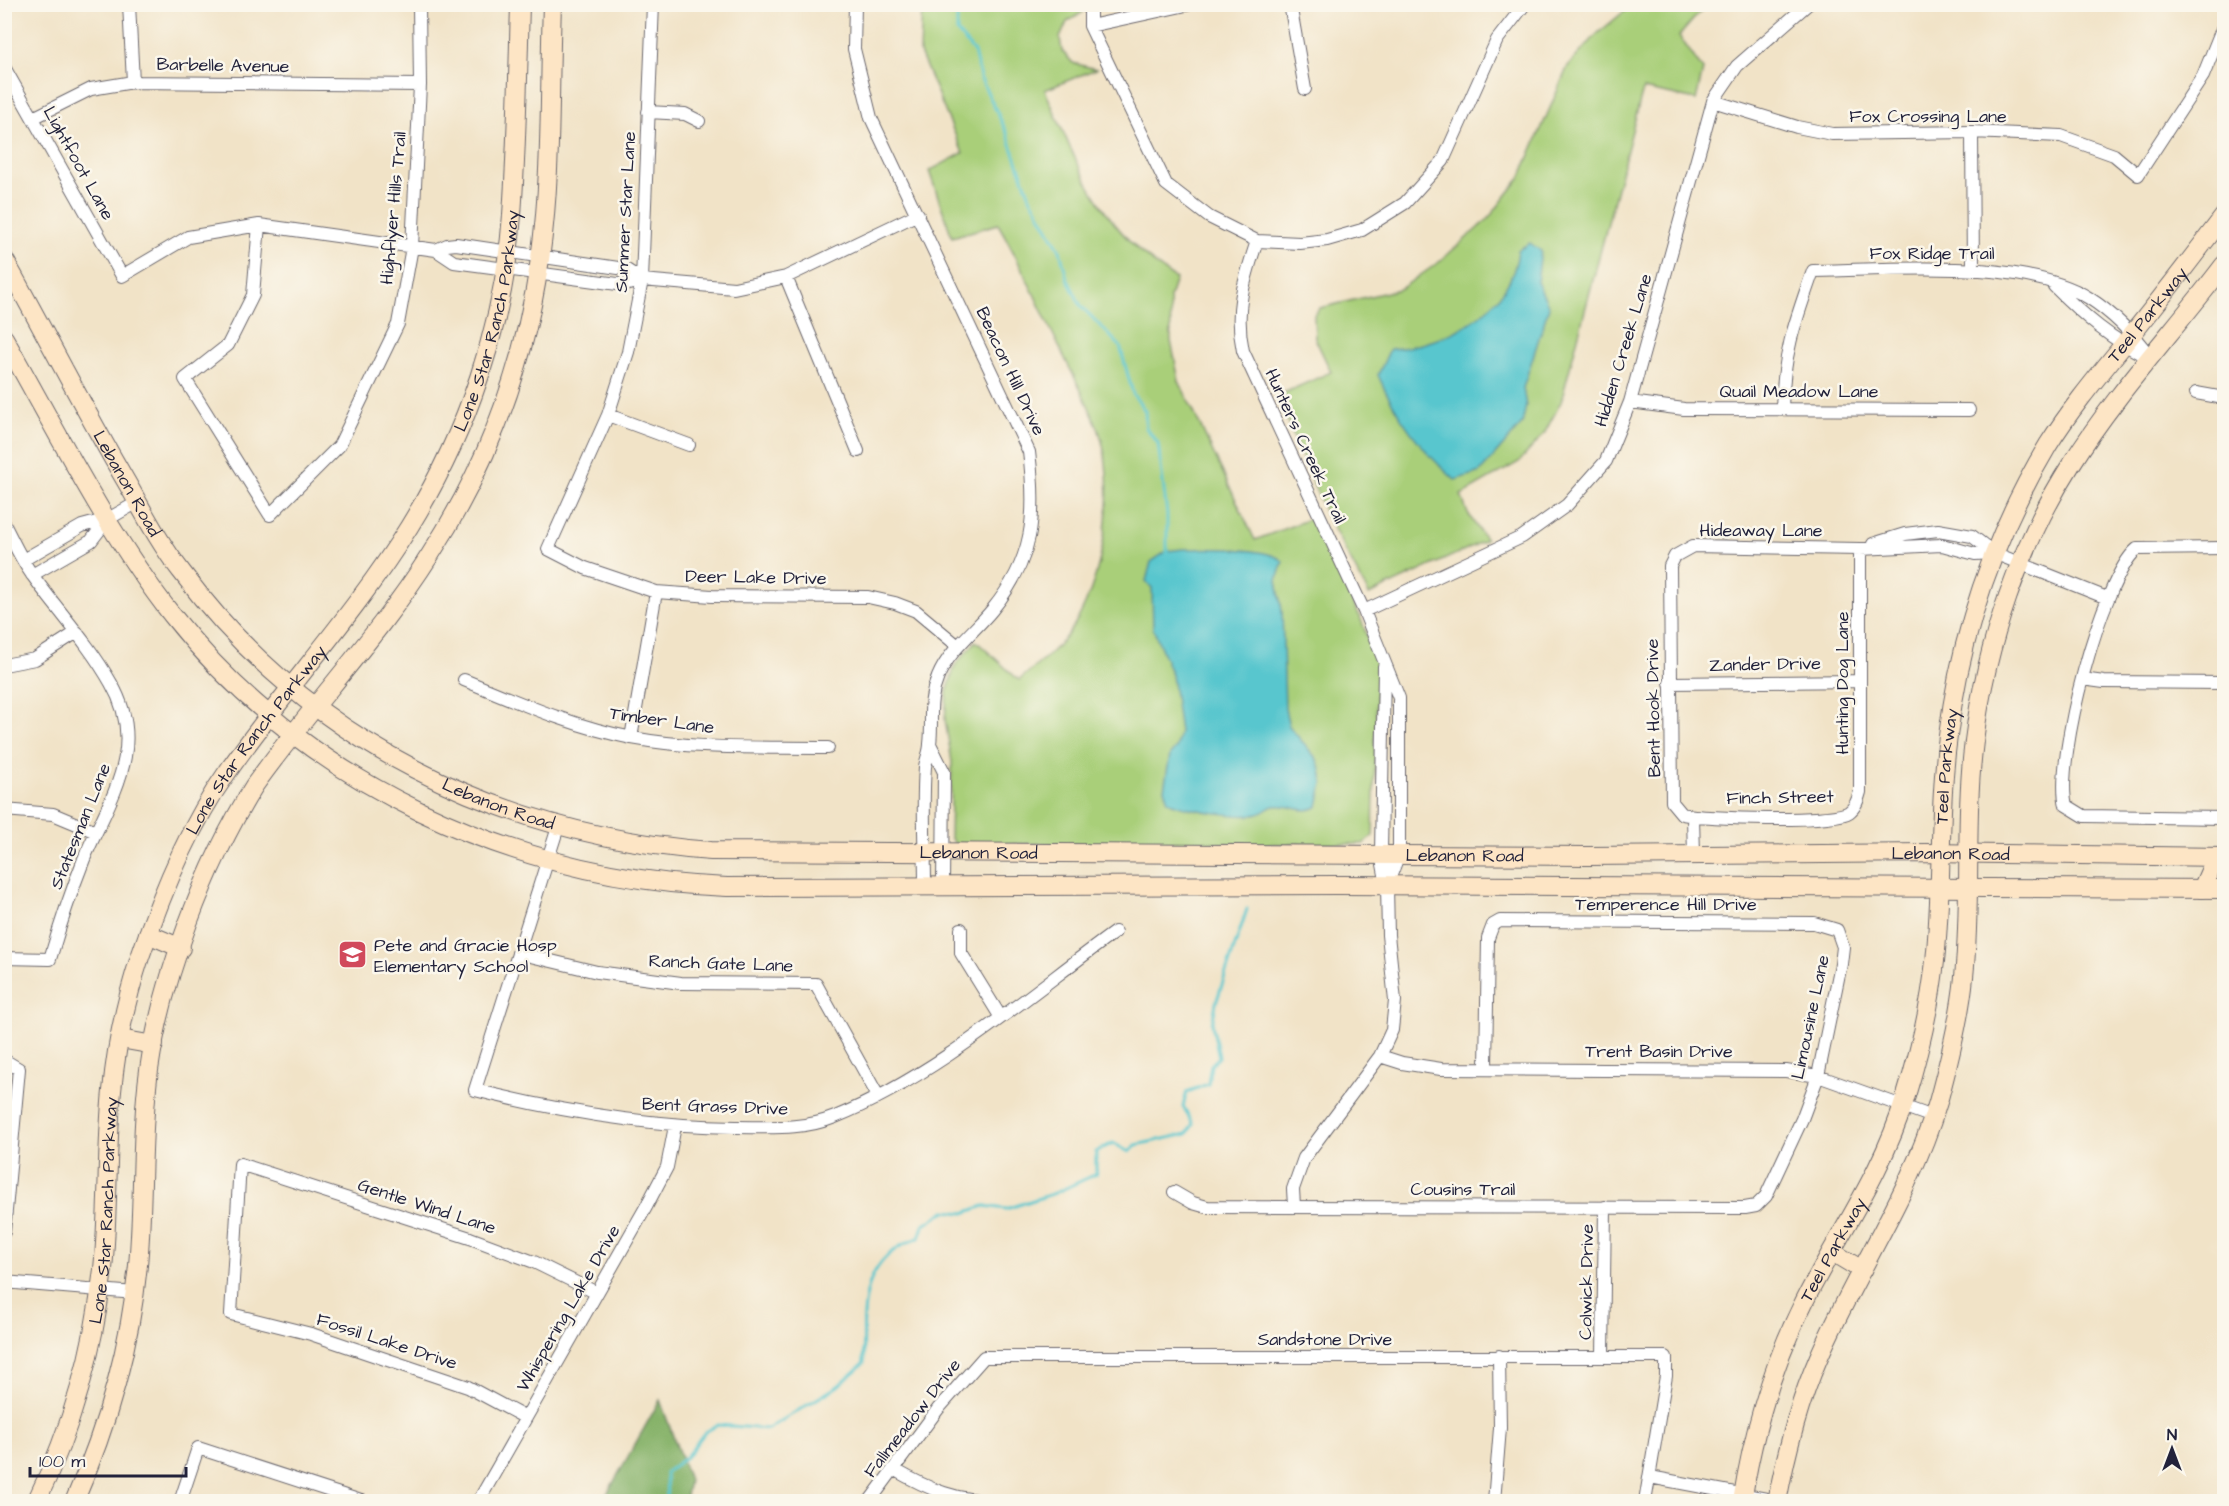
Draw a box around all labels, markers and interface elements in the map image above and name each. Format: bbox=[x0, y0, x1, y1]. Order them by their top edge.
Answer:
street label: Barbelle Avenue bbox=[156, 52, 290, 79]
street label: Lightfoot Lane bbox=[36, 102, 120, 225]
street label: Fox Crossing Lane bbox=[1849, 104, 2007, 130]
street label: Highflyer Hills Trail bbox=[374, 130, 414, 286]
street label: Summer Star Lane bbox=[609, 131, 642, 293]
street label: Lone Star Ranch Parkway bbox=[448, 209, 526, 435]
street label: Fox Ridge Trail bbox=[1869, 241, 1995, 267]
street label: Teel Parkway bbox=[2102, 262, 2194, 368]
street label: Hidden Creek Lane bbox=[1588, 270, 1659, 430]
street label: Beacon Hill Drive bbox=[970, 303, 1051, 440]
street label: Hunters Creek Trail bbox=[1259, 365, 1353, 528]
street label: Quail Meadow Lane bbox=[1719, 379, 1879, 404]
street label: Lebanon Road bbox=[87, 426, 167, 541]
street label: Hideaway Lane bbox=[1700, 518, 1823, 544]
street label: Deer Lake Drive bbox=[685, 564, 827, 591]
street label: Hunting Dog Lane bbox=[1830, 611, 1856, 755]
street label: Bent Hook Drive bbox=[1640, 638, 1667, 778]
street label: Lone Star Ranch Parkway bbox=[180, 640, 333, 839]
street label: Zander Drive bbox=[1709, 651, 1821, 678]
street label: Timber Lane bbox=[608, 701, 716, 740]
street label: Teel Parkway bbox=[1929, 707, 1966, 825]
street label: Statesman Lane bbox=[44, 759, 117, 893]
street label: Lebanon Road bbox=[438, 772, 558, 836]
street label: Finch Street bbox=[1726, 784, 1835, 811]
street label: Lebanon Road bbox=[919, 840, 1038, 866]
street label: Lebanon Road bbox=[1891, 841, 2010, 867]
street label: Lebanon Road bbox=[1405, 843, 1524, 869]
street label: Temperence Hill Drive bbox=[1575, 892, 1757, 917]
place label: Pete and Gracie Hosp Elementary School bbox=[374, 933, 557, 980]
school or university icon: Pete and Gracie Hosp Elementary School bbox=[337, 939, 369, 971]
street label: Ranch Gate Lane bbox=[648, 948, 794, 979]
street label: Limousine Lane bbox=[1785, 952, 1836, 1082]
street label: Trent Basin Drive bbox=[1585, 1039, 1733, 1064]
street label: Bent Grass Drive bbox=[641, 1091, 789, 1122]
street label: Lone Star Ranch Parkway bbox=[83, 1096, 125, 1326]
street label: Gentle Wind Lane bbox=[355, 1172, 499, 1241]
street label: Cousins Trail bbox=[1411, 1177, 1516, 1202]
street label: Teel Parkway bbox=[1794, 1193, 1873, 1306]
street label: Whispering Lake Drive bbox=[510, 1220, 627, 1397]
street label: Colwick Drive bbox=[1573, 1224, 1600, 1340]
street label: Fossil Lake Drive bbox=[313, 1307, 461, 1376]
street label: Sandstone Drive bbox=[1258, 1327, 1393, 1352]
street label: Fallmeadow Drive bbox=[858, 1353, 967, 1483]
north arrow bbox=[2142, 1419, 2202, 1479]
text: N bbox=[2167, 1424, 2177, 1446]
scale bar bbox=[30, 1440, 186, 1478]
text: 100 m bbox=[39, 1449, 85, 1474]

